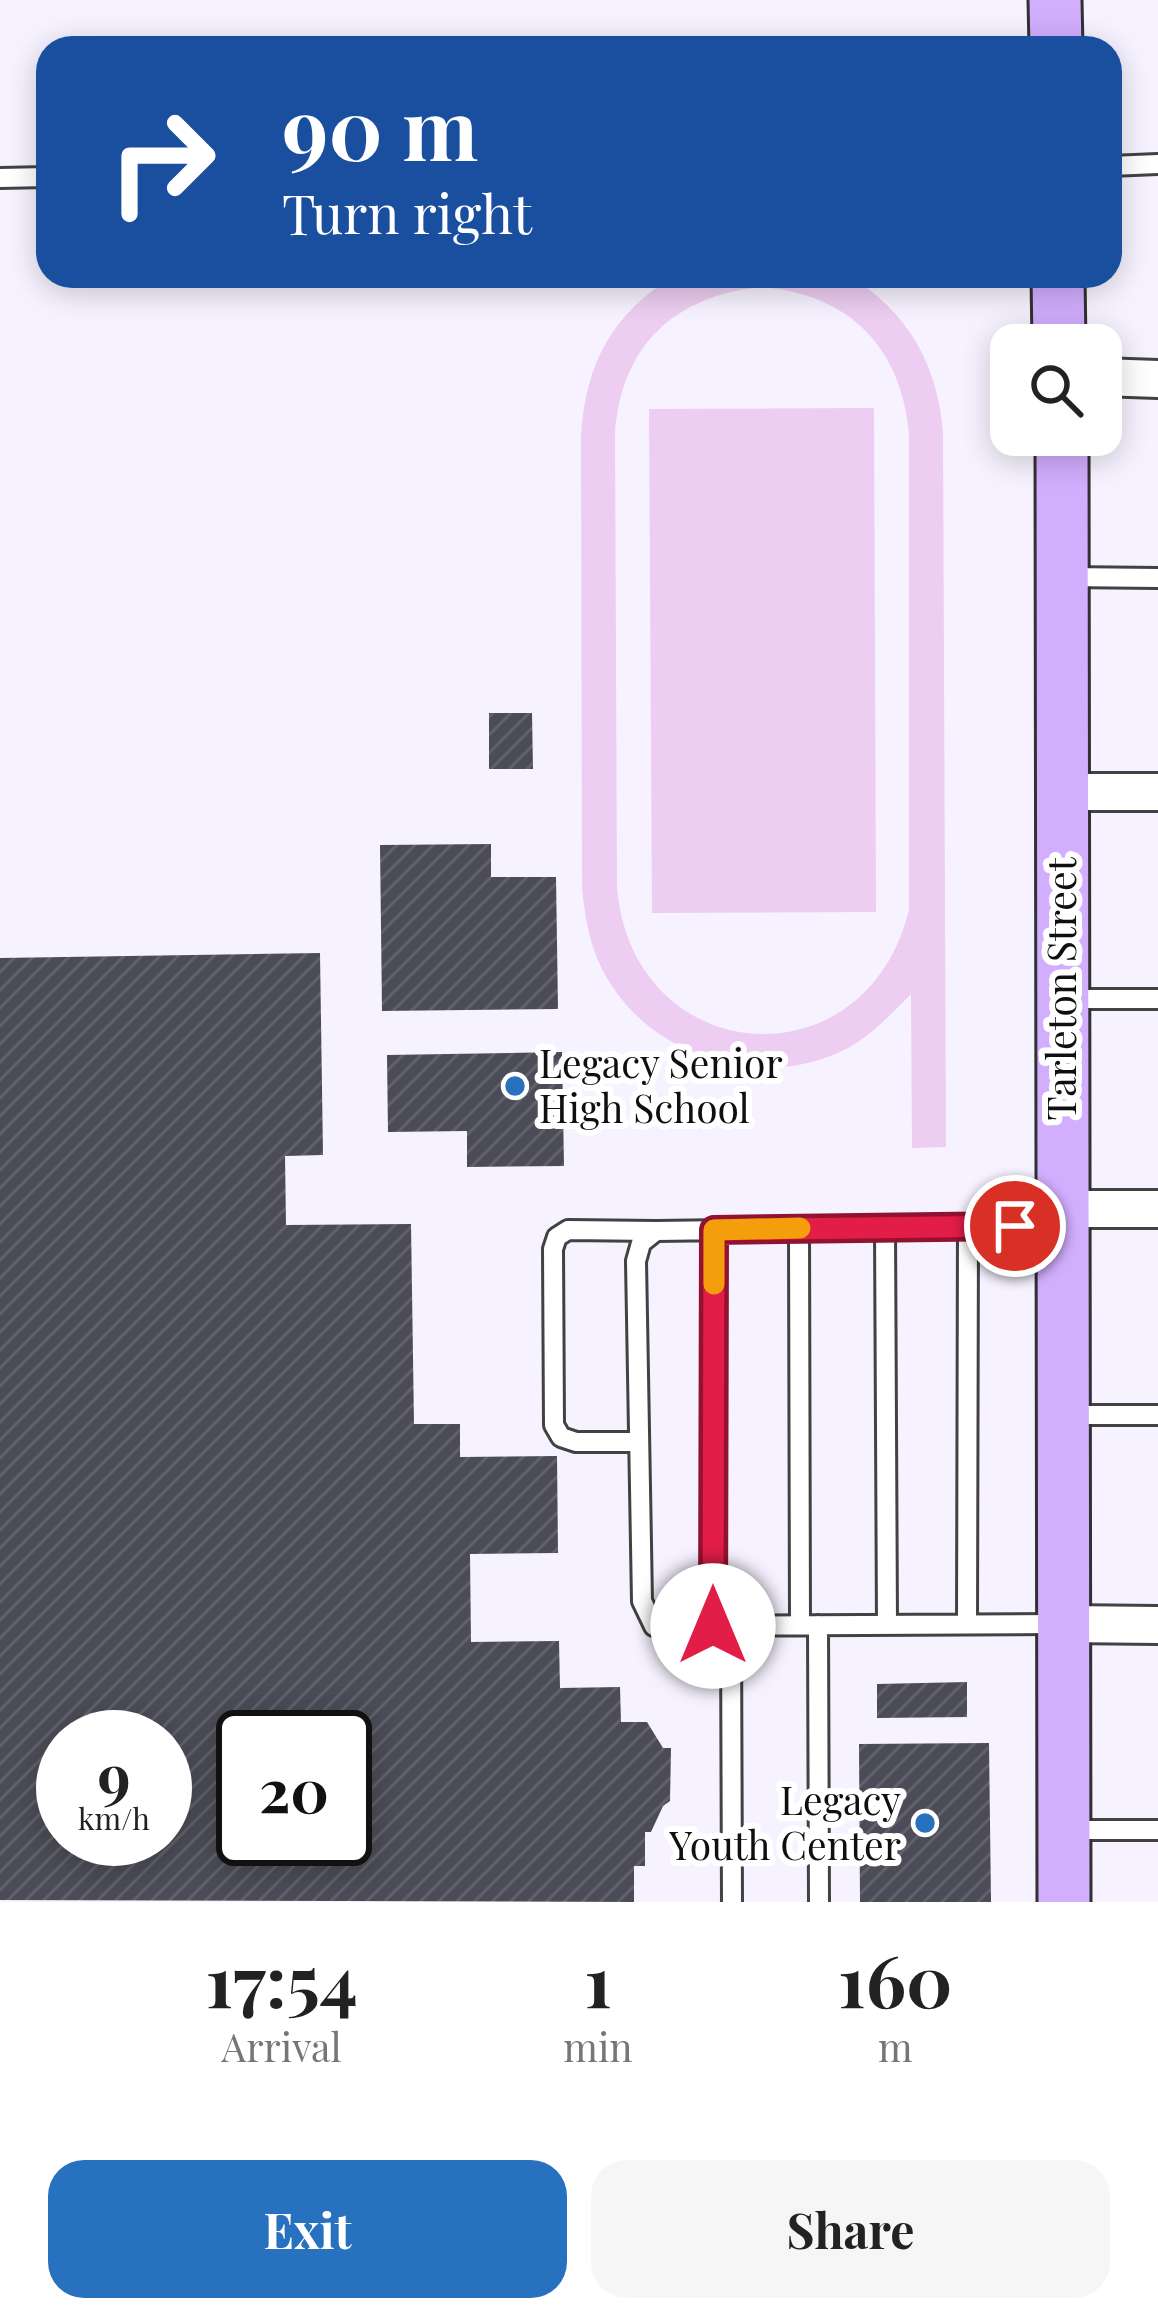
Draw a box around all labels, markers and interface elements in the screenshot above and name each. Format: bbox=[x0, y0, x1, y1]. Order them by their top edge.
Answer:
text: 90 m bbox=[282, 70, 478, 182]
icon: right bbox=[84, 84, 240, 240]
text: Turn right bbox=[282, 177, 532, 249]
map controls bbox=[990, 324, 1122, 456]
button: search bbox=[990, 324, 1122, 456]
street label: Tarleton Street bbox=[1034, 856, 1086, 1121]
place label: Legacy Senior High School bbox=[539, 1036, 783, 1133]
marker: Legacy Senior High School bbox=[502, 1073, 528, 1099]
pin bbox=[964, 1175, 1066, 1277]
icon: arrive bbox=[982, 1193, 1048, 1259]
position arrow bbox=[650, 1563, 776, 1689]
speed limit sign: 20 bbox=[216, 1710, 372, 1866]
text: 9 bbox=[97, 1733, 131, 1813]
place label: Legacy Youth Center bbox=[668, 1773, 901, 1870]
text: km/h bbox=[78, 1798, 150, 1838]
marker: Legacy Youth Center bbox=[912, 1810, 938, 1836]
text: 17:54 bbox=[205, 1930, 358, 2026]
text: 1 bbox=[584, 1930, 612, 2026]
text: 160 bbox=[838, 1930, 953, 2026]
text: Arrival bbox=[222, 2020, 342, 2072]
text: min bbox=[563, 2020, 633, 2072]
text: m bbox=[878, 2020, 913, 2072]
button: Exit bbox=[48, 2160, 567, 2298]
button: Share bbox=[591, 2160, 1110, 2298]

